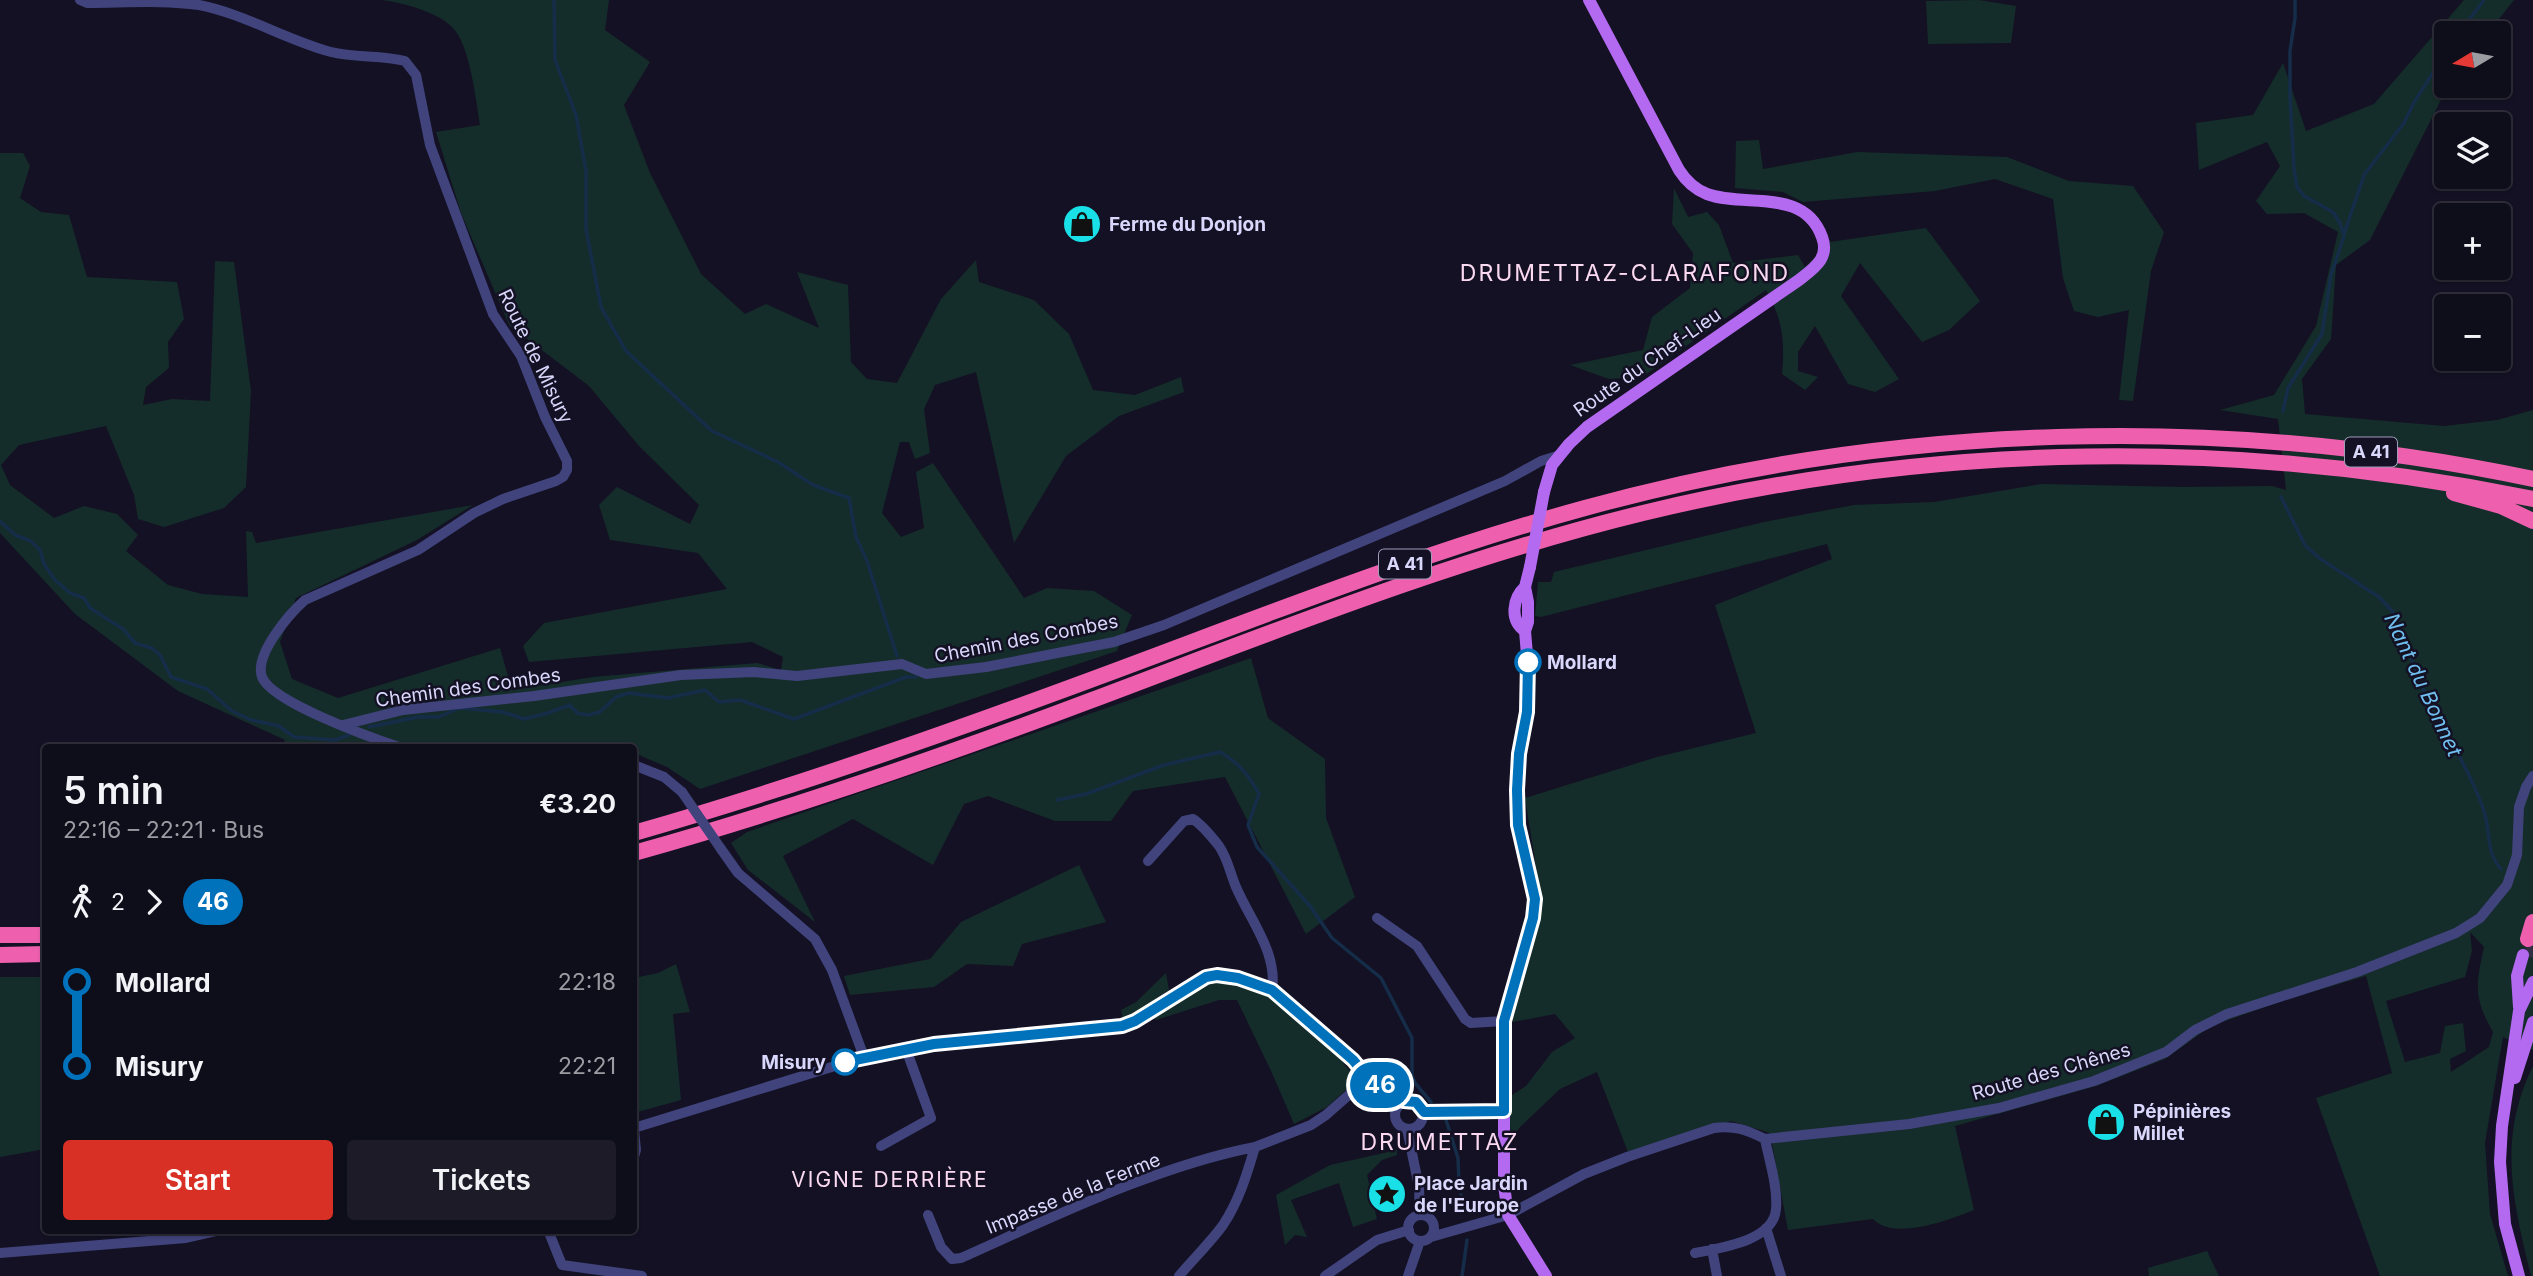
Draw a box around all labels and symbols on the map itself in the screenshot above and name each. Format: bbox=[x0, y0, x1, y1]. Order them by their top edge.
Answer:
north arrow bbox=[2434, 21, 2511, 98]
shop icon: Ferme du Donjon bbox=[1061, 203, 1103, 245]
place label: Ferme du Donjon bbox=[1109, 213, 1266, 236]
district label: DRUMETTAZ-CLARAFOND bbox=[1460, 259, 1790, 287]
street label: Route de Misury bbox=[493, 285, 578, 427]
street label: Route du Chef-Lieu bbox=[1569, 303, 1725, 422]
road number: A 41 bbox=[2345, 438, 2397, 466]
road number: A 41 bbox=[1379, 550, 1431, 578]
street label: Chemin des Combes bbox=[932, 609, 1120, 668]
water label: Nant du Bonnet bbox=[2379, 609, 2468, 761]
marker: Mollard bbox=[1515, 649, 1541, 675]
place label: Mollard bbox=[1547, 651, 1617, 674]
street label: Chemin des Combes bbox=[374, 663, 562, 712]
street label: Route des Chênes bbox=[1969, 1038, 2133, 1105]
marker: Misury bbox=[832, 1049, 858, 1075]
place label: Misury bbox=[761, 1051, 827, 1074]
line badge: 46 bbox=[1348, 1062, 1412, 1108]
place label: Pépinières Millet bbox=[2133, 1100, 2231, 1145]
shop icon: Pépinières Millet bbox=[2085, 1101, 2127, 1143]
district label: DRUMETTAZ bbox=[1360, 1128, 1520, 1156]
street label: Impasse de la Ferme bbox=[983, 1148, 1164, 1239]
district label: VIGNE DERRIÈRE bbox=[791, 1166, 989, 1192]
place label: Place Jardin de l'Europe bbox=[1414, 1172, 1528, 1217]
place icon: Place Jardin de l'Europe bbox=[1366, 1173, 1408, 1215]

